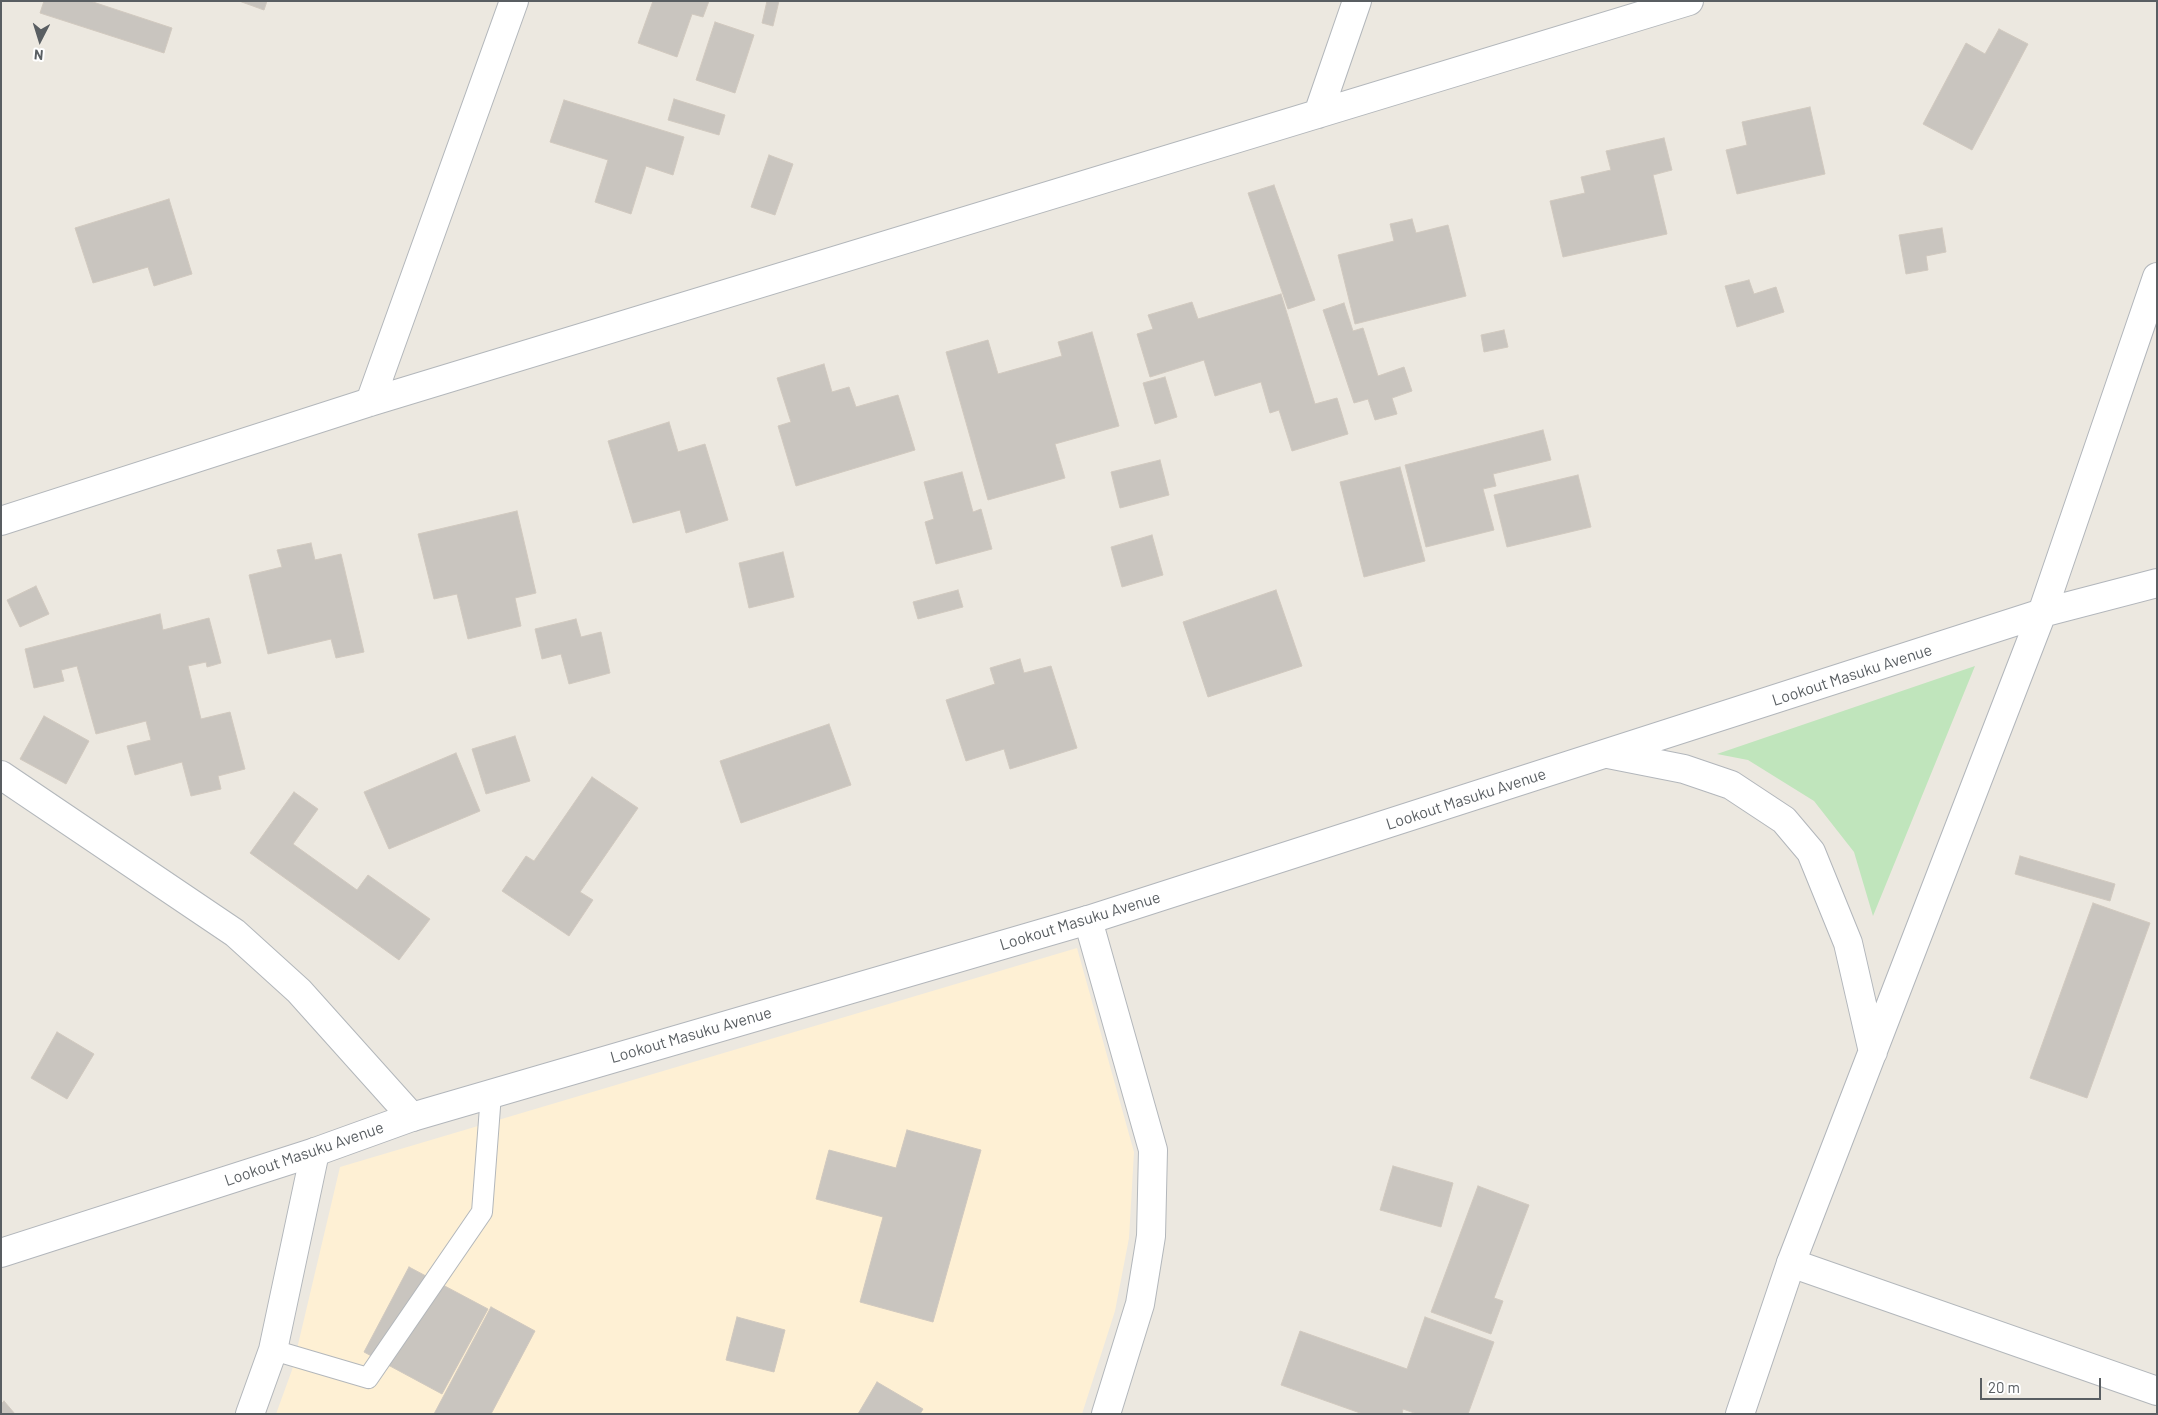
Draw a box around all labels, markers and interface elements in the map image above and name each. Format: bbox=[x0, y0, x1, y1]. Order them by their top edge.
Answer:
north arrow bbox=[15, 15, 65, 65]
text: N bbox=[33, 47, 44, 64]
street label: Lookout Masuku Avenue bbox=[1770, 640, 1934, 710]
street label: Lookout Masuku Avenue bbox=[1384, 764, 1548, 834]
street label: Lookout Masuku Avenue bbox=[997, 887, 1163, 955]
street label: Lookout Masuku Avenue bbox=[608, 1003, 774, 1067]
street label: Lookout Masuku Avenue bbox=[222, 1118, 386, 1190]
scale bar bbox=[1983, 1368, 2104, 1400]
text: 20 m bbox=[1988, 1378, 2020, 1396]

